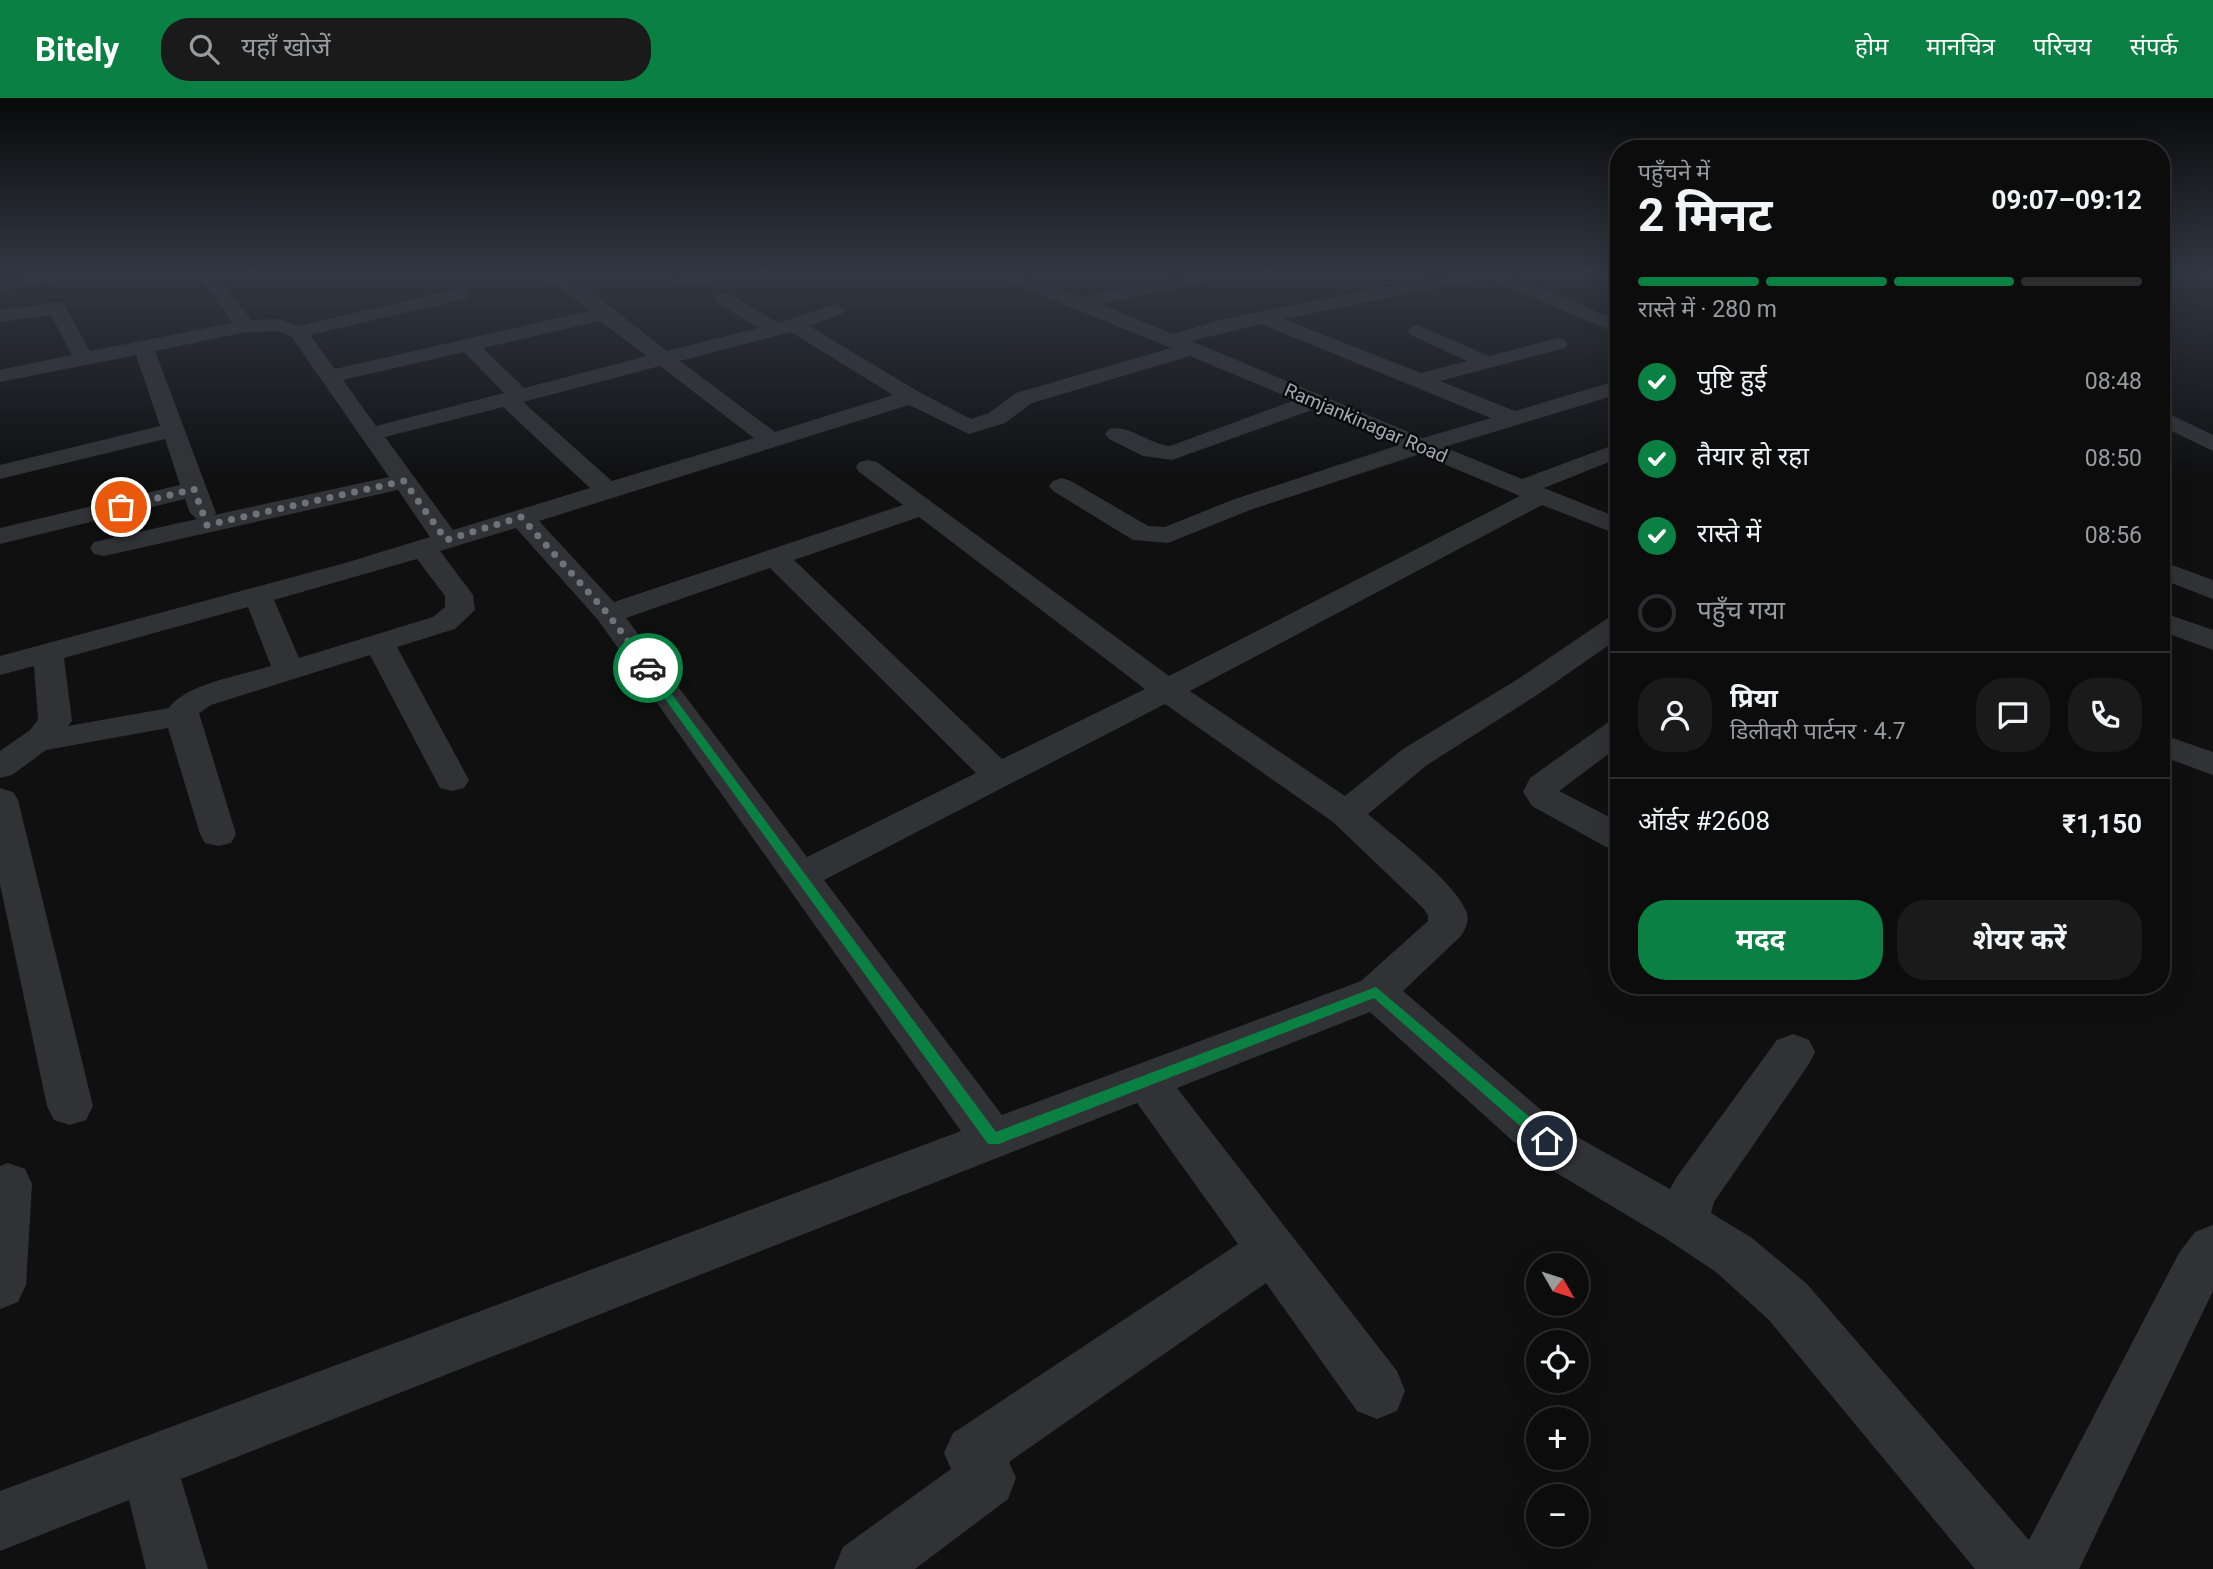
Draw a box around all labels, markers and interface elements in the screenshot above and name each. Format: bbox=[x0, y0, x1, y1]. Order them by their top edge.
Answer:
search box bbox=[161, 18, 651, 81]
text: Bitely bbox=[35, 30, 119, 69]
icon: search bbox=[185, 30, 223, 68]
text: यहाँ खोजें bbox=[241, 32, 331, 62]
text: होम bbox=[1855, 33, 1888, 61]
text: मानचित्र bbox=[1926, 33, 1995, 61]
text: परिचय bbox=[2033, 33, 2092, 61]
text: संपर्क bbox=[2130, 33, 2178, 61]
text: पहुँचने में bbox=[1638, 159, 1710, 186]
text: 09:07–09:12 bbox=[1992, 185, 2142, 215]
text: 2 मिनट bbox=[1638, 188, 1772, 242]
text: रास्ते में · 280 m bbox=[1638, 296, 1777, 323]
icon: check bbox=[1638, 363, 1676, 401]
text: पुष्टि हुई bbox=[1697, 364, 1767, 394]
text: 08:48 bbox=[2085, 368, 2142, 395]
street label: Ramjankinagar Road bbox=[1281, 378, 1451, 468]
icon: check bbox=[1638, 440, 1676, 478]
text: तैयार हो रहा bbox=[1697, 441, 1809, 471]
text: 08:50 bbox=[2085, 445, 2142, 472]
pin bbox=[91, 477, 151, 537]
icon: bag bbox=[102, 488, 140, 526]
icon: check bbox=[1638, 517, 1676, 555]
text: रास्ते में bbox=[1697, 518, 1761, 548]
text: 08:56 bbox=[2085, 522, 2142, 549]
text: पहुँच गया bbox=[1697, 595, 1785, 625]
courier bbox=[613, 633, 683, 703]
icon: car bbox=[629, 649, 667, 687]
button: person bbox=[1638, 678, 1712, 752]
button: chat bbox=[1976, 678, 2050, 752]
button: phone bbox=[2068, 678, 2142, 752]
text: प्रिया bbox=[1730, 683, 1778, 713]
text: डिलीवरी पार्टनर · 4.7 bbox=[1730, 718, 1906, 745]
text: ऑर्डर #2608 bbox=[1638, 806, 1770, 836]
text: ₹1,150 bbox=[2062, 809, 2142, 839]
button: मदद bbox=[1638, 900, 1883, 980]
button: शेयर करें bbox=[1897, 900, 2142, 980]
pin bbox=[1517, 1111, 1577, 1171]
icon: home bbox=[1528, 1122, 1566, 1160]
north arrow bbox=[1526, 1253, 1589, 1316]
map controls bbox=[1526, 1253, 1589, 1547]
button: locate bbox=[1526, 1330, 1589, 1393]
button: + bbox=[1526, 1407, 1589, 1470]
button: − bbox=[1526, 1484, 1589, 1547]

